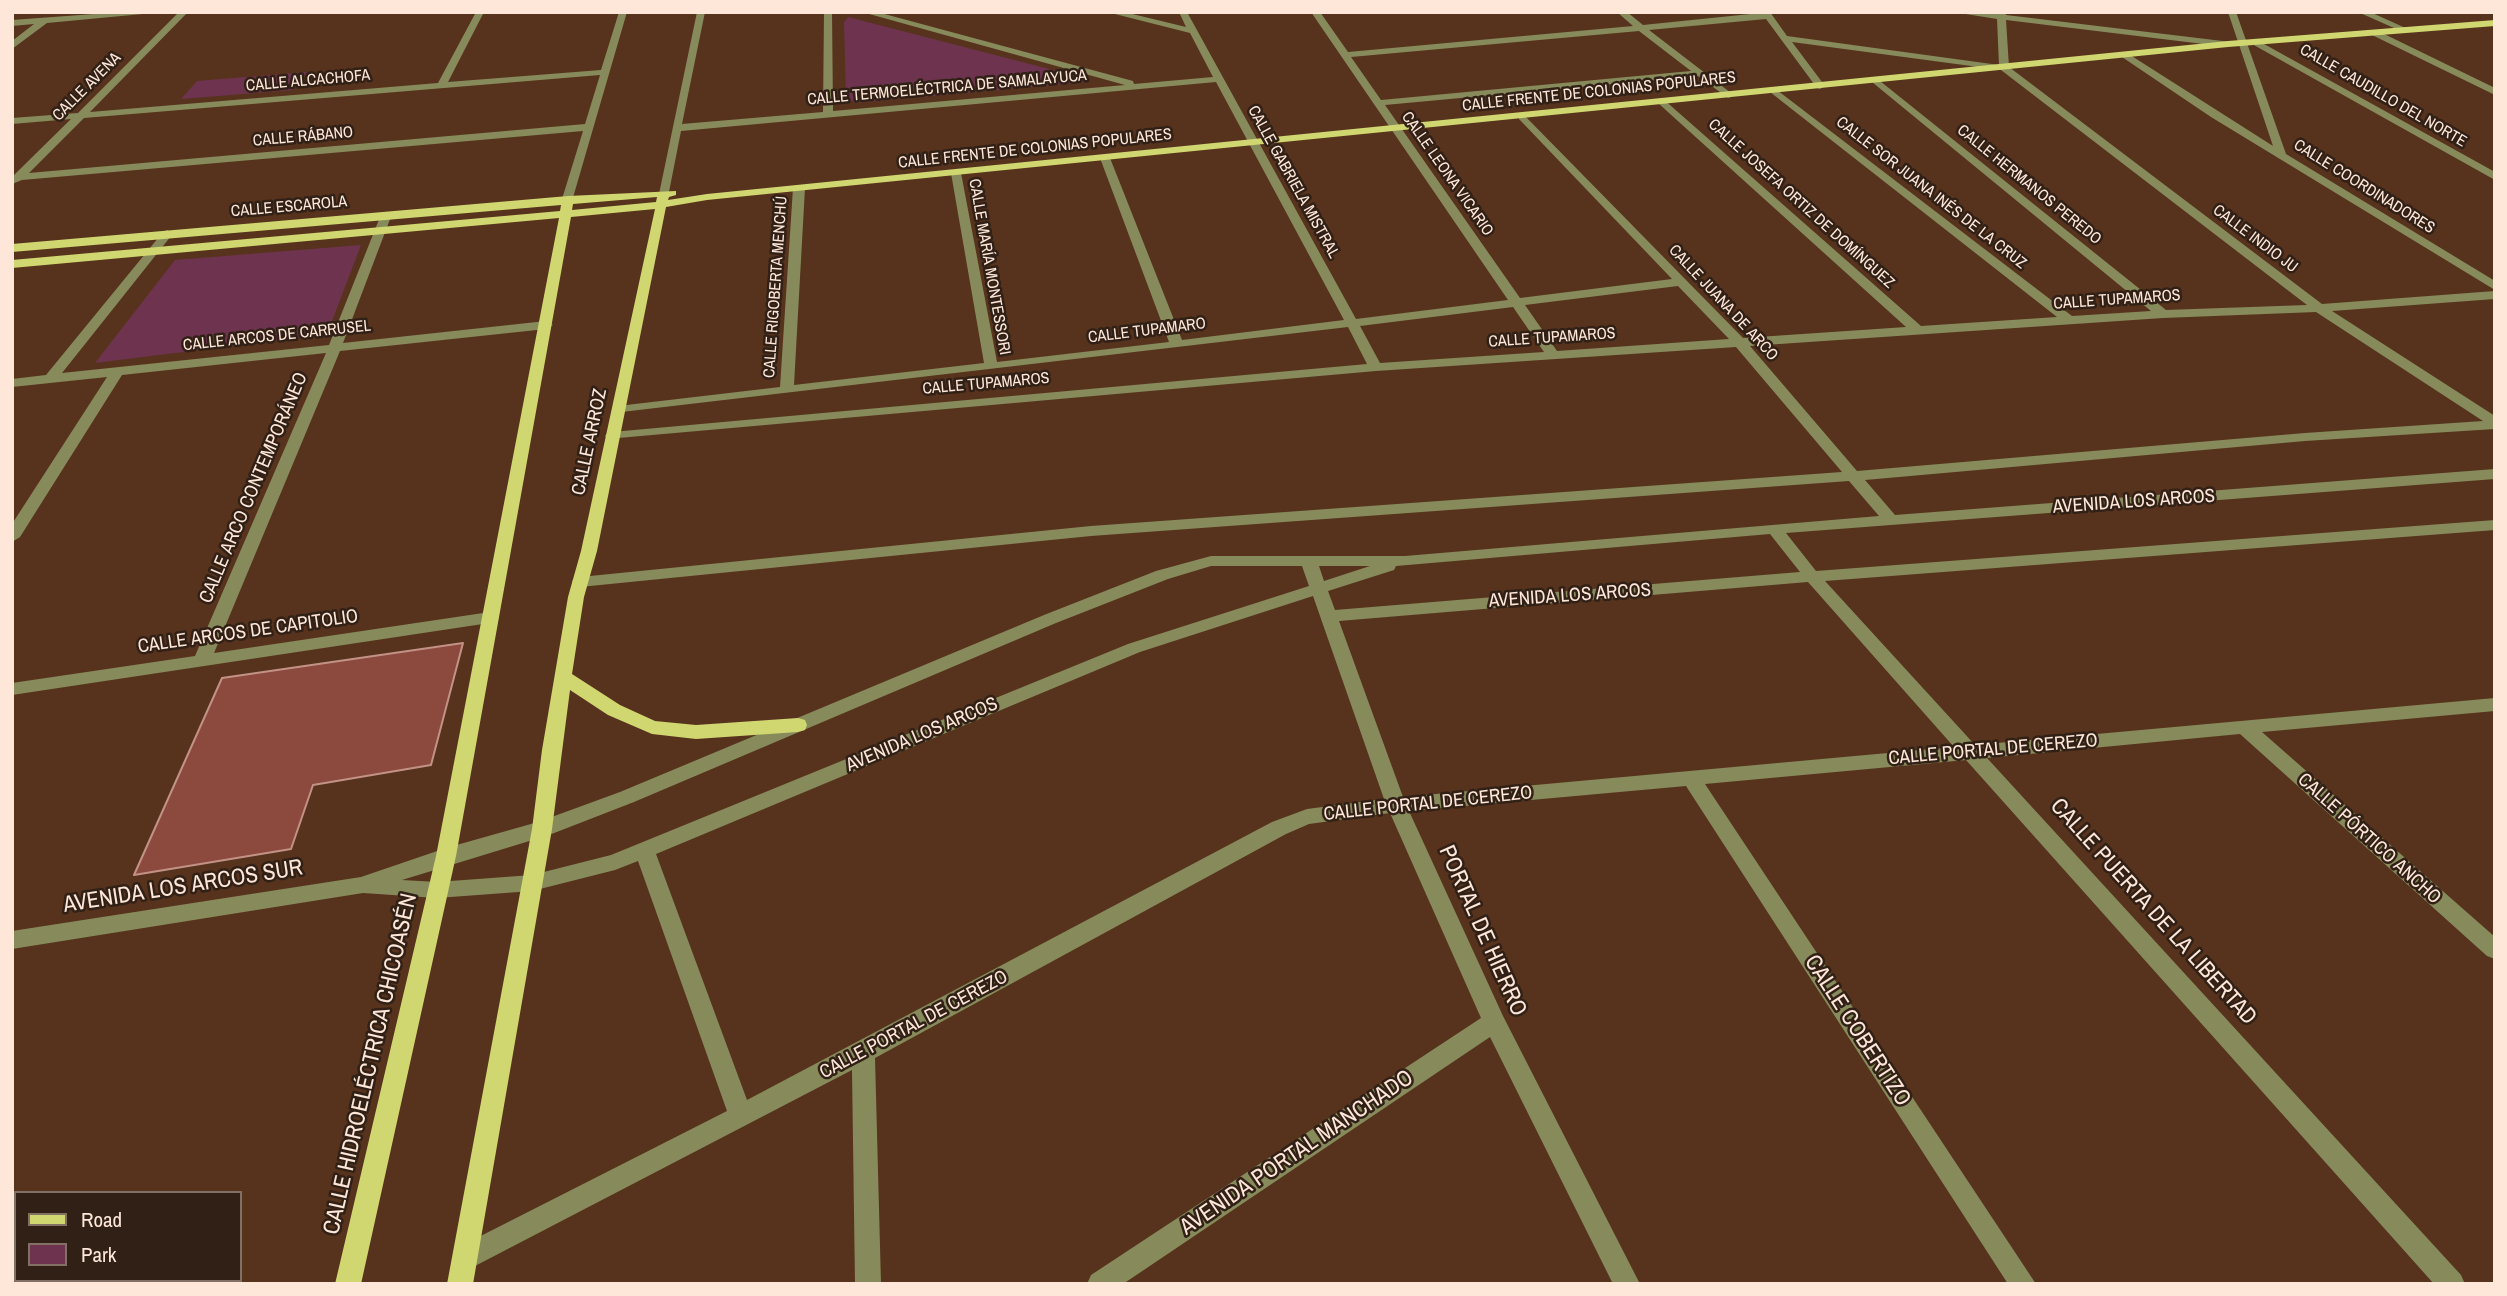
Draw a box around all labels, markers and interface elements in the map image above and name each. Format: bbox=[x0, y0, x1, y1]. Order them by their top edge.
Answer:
street label: CALLE CAUDILLO DEL NORTE bbox=[2296, 40, 2470, 152]
street label: CALLE AVENA bbox=[49, 49, 125, 125]
street label: CALLE ALCACHOFA bbox=[245, 66, 371, 96]
street label: CALLE TERMOELÉCTRICA DE SAMALAYUCA bbox=[806, 66, 1088, 110]
street label: CALLE FRENTE DE COLONIAS POPULARES bbox=[1461, 68, 1737, 116]
street label: CALLE GABRIELA MISTRAL bbox=[1243, 102, 1343, 262]
street label: CALLE LEONA VICARIO bbox=[1397, 108, 1497, 240]
street label: CALLE SOR JUANA INÉS DE LA CRUZ bbox=[1832, 113, 2030, 273]
street label: CALLE JOSEFA ORTIZ DE DOMÍNGUEZ bbox=[1704, 115, 1898, 293]
street label: CALLE HERMANOS PEREDO bbox=[1953, 121, 2105, 249]
street label: CALLE RÁBANO bbox=[252, 123, 354, 151]
street label: CALLE FRENTE DE COLONIAS POPULARES bbox=[897, 125, 1173, 173]
street label: CALLE COORDINADORES bbox=[2290, 136, 2438, 238]
street label: CALLE MARÍA MONTESSORI bbox=[964, 177, 1014, 357]
street label: CALLE ESCAROLA bbox=[230, 192, 348, 222]
street label: CALLE RIGOBERTA MENCHÚ bbox=[760, 195, 792, 379]
street label: CALLE INDIO JU bbox=[2209, 201, 2301, 277]
street label: CALLE JUANA DE ARCO bbox=[1664, 241, 1782, 365]
street label: CALLE TUPAMAROS bbox=[2053, 286, 2181, 314]
street label: CALLE TUPAMARO bbox=[1087, 314, 1207, 348]
street label: CALLE ARCOS DE CARRUSEL bbox=[182, 317, 372, 355]
street label: CALLE TUPAMAROS bbox=[1488, 324, 1616, 352]
street label: CALLE ARCO CONTEMPORÁNEO bbox=[195, 369, 313, 607]
street label: CALLE TUPAMAROS bbox=[922, 369, 1050, 399]
street label: CALLE ARROZ bbox=[568, 387, 612, 497]
street label: AVENIDA LOS ARCOS bbox=[2052, 485, 2216, 519]
street label: AVENIDA LOS ARCOS bbox=[1488, 579, 1652, 613]
street label: CALLE ARCOS DE CAPITOLIO bbox=[136, 605, 360, 659]
street label: AVENIDA LOS ARCOS bbox=[843, 693, 1001, 777]
street label: CALLE PORTAL DE CEREZO bbox=[1887, 729, 2099, 771]
street label: CALLE PÓRTICO ANCHO bbox=[2293, 769, 2445, 909]
street label: CALLE PORTAL DE CEREZO bbox=[1322, 782, 1534, 826]
street label: CALLE PUERTA DE LA LIBERTAD bbox=[2044, 793, 2262, 1031]
street label: PORTAL DE HIERRO bbox=[1432, 841, 1532, 1021]
street label: AVENIDA LOS ARCOS SUR bbox=[61, 854, 305, 920]
street label: CALLE HIDROELÉCTRICA CHICOASÉN bbox=[318, 891, 424, 1237]
street label: CALLE COBERTIZO bbox=[1798, 950, 1916, 1112]
street label: CALLE PORTAL DE CEREZO bbox=[816, 966, 1012, 1084]
street label: AVENIDA PORTAL MANCHADO bbox=[1175, 1064, 1419, 1242]
legend bbox=[14, 1191, 242, 1282]
text: Road bbox=[81, 1205, 122, 1234]
text: Park bbox=[81, 1240, 116, 1269]

